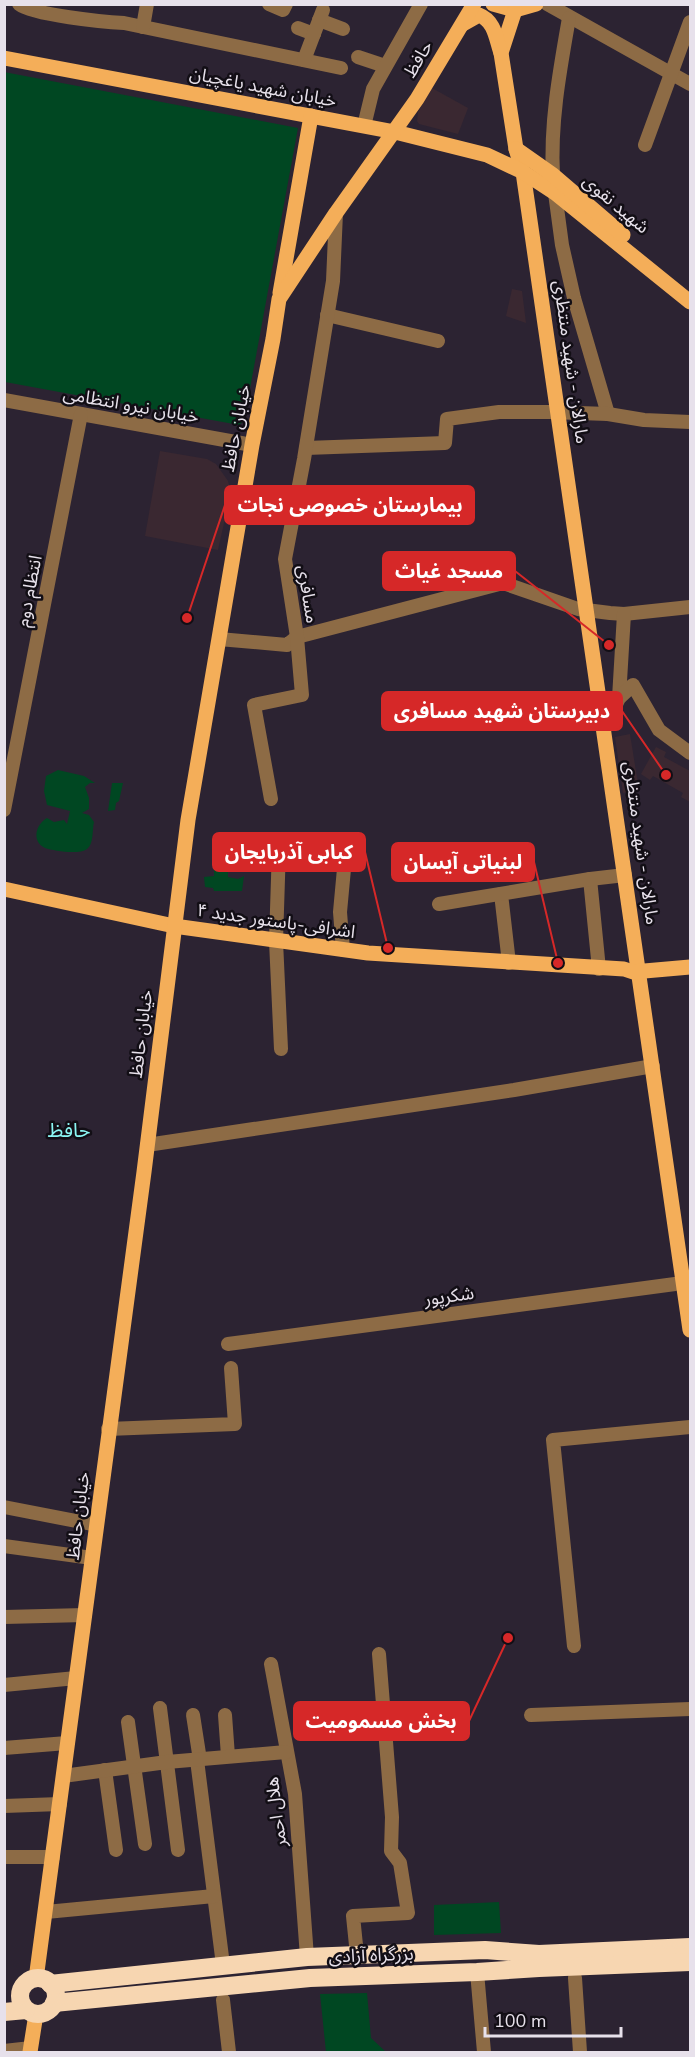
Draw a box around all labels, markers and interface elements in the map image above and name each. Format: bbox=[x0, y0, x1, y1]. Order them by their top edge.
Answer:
street label: حافظ bbox=[398, 36, 438, 82]
street label: خیابان شهید یاغچیان bbox=[187, 61, 339, 113]
street label: شهید نقوی bbox=[578, 169, 654, 239]
street label: مارالان - شهید منتظری bbox=[548, 279, 594, 445]
street label: خیابان نیرو انتظامی bbox=[61, 381, 201, 429]
street label: خیابان حافظ bbox=[216, 382, 256, 474]
callout: بیمارستان خصوصی نجات bbox=[225, 486, 474, 524]
text: بیمارستان خصوصی نجات bbox=[238, 492, 462, 519]
callout: مسجد غیاث bbox=[383, 552, 515, 590]
street label: انتظام دوم bbox=[10, 553, 50, 629]
text: مسجد غیاث bbox=[395, 558, 503, 585]
street label: مسافری bbox=[292, 563, 324, 625]
callout: دبیرستان شهید مسافری bbox=[382, 692, 622, 730]
text: دبیرستان شهید مسافری bbox=[394, 698, 610, 725]
street label: مارالان - شهید منتظری bbox=[618, 760, 664, 926]
callout: کبابی آذربایجان bbox=[213, 833, 365, 871]
text: کبابی آذربایجان bbox=[225, 839, 354, 866]
callout: لبنیاتی آیسان bbox=[392, 843, 534, 881]
text: لبنیاتی آیسان bbox=[404, 849, 522, 876]
street label: اشرافی-پاستور جدید ۴ bbox=[195, 898, 357, 944]
street label: خیابان حافظ bbox=[124, 989, 158, 1079]
district label: حافظ bbox=[47, 1117, 91, 1144]
street label: شکرپور bbox=[421, 1281, 476, 1312]
street label: خیابان حافظ bbox=[61, 1471, 95, 1561]
callout: بخش مسمومیت bbox=[294, 1702, 469, 1740]
text: بخش مسمومیت bbox=[305, 1708, 457, 1735]
street label: هلال احمر bbox=[260, 1775, 292, 1850]
street label: بزرگراه آزادی bbox=[328, 1942, 414, 1968]
scale bar bbox=[485, 2000, 622, 2038]
text: 100 m bbox=[494, 2009, 546, 2033]

